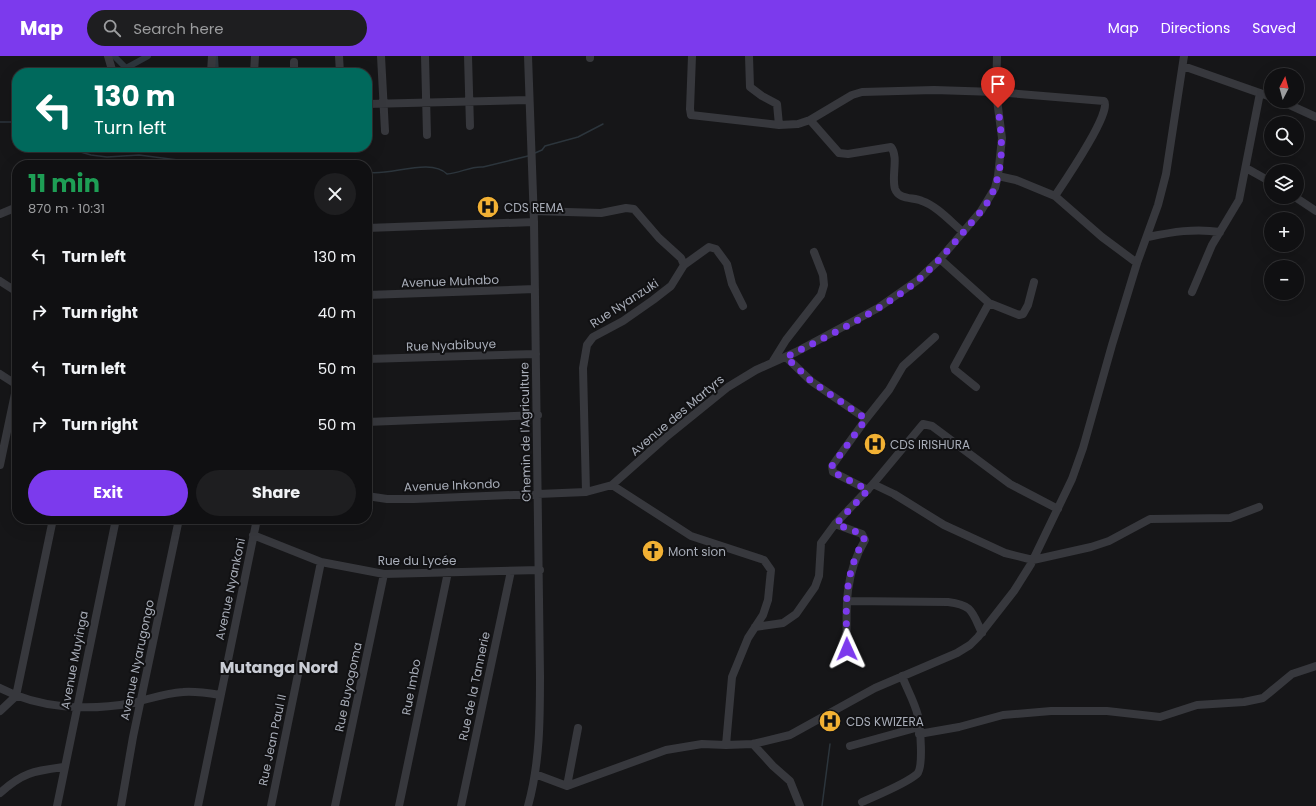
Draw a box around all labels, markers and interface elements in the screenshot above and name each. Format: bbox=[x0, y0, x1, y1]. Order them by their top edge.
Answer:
search box bbox=[87, 10, 367, 46]
text: Map bbox=[20, 15, 63, 42]
icon: search bbox=[101, 17, 123, 39]
text: Search here bbox=[133, 18, 224, 39]
text: Map bbox=[1108, 18, 1139, 38]
text: Directions bbox=[1161, 18, 1230, 38]
text: Saved bbox=[1252, 18, 1296, 38]
pin bbox=[981, 67, 1015, 108]
north arrow bbox=[1264, 68, 1304, 108]
map controls bbox=[1264, 68, 1304, 300]
icon: arrive bbox=[987, 73, 1009, 95]
text: 130 m bbox=[94, 77, 175, 116]
icon: left bbox=[28, 84, 80, 136]
text: Turn left bbox=[94, 115, 166, 140]
button: search bbox=[1264, 116, 1304, 156]
button: layers bbox=[1264, 164, 1304, 204]
text: 11 min bbox=[28, 167, 100, 200]
button: close bbox=[314, 173, 356, 215]
hospital icon: CDS REMA bbox=[475, 194, 501, 220]
text: 870 m · 10:31 bbox=[28, 199, 105, 218]
place label: CDS REMA bbox=[504, 199, 564, 216]
button: + bbox=[1264, 212, 1304, 252]
icon: left bbox=[28, 245, 50, 267]
text: Turn left bbox=[62, 246, 126, 267]
text: 130 m bbox=[313, 246, 356, 267]
button: − bbox=[1264, 260, 1304, 300]
street label: Avenue Muhabo bbox=[401, 271, 500, 291]
street label: Rue Nyanzuki bbox=[586, 274, 662, 332]
icon: right bbox=[28, 301, 50, 323]
text: Turn right bbox=[62, 302, 138, 323]
text: 40 m bbox=[318, 302, 356, 323]
street label: Rue Nyabibuye bbox=[406, 335, 496, 355]
icon: left bbox=[28, 357, 50, 379]
text: Turn left bbox=[62, 358, 126, 379]
text: 50 m bbox=[318, 358, 356, 379]
street label: Chemin de l'Agriculture bbox=[515, 362, 535, 502]
street label: Avenue des Martyrs bbox=[626, 371, 728, 459]
icon: right bbox=[28, 413, 50, 435]
text: Turn right bbox=[62, 414, 138, 435]
text: 50 m bbox=[318, 414, 356, 435]
hospital icon: CDS IRISHURA bbox=[862, 431, 888, 457]
place label: CDS IRISHURA bbox=[890, 436, 970, 453]
button: Exit bbox=[28, 470, 188, 516]
button: Share bbox=[196, 470, 356, 516]
street label: Avenue Inkondo bbox=[404, 475, 501, 495]
street label: Avenue Nyankoni bbox=[211, 536, 249, 642]
church icon: Mont sion bbox=[640, 538, 666, 564]
place label: Mont sion bbox=[668, 543, 726, 560]
street label: Rue du Lycée bbox=[378, 552, 456, 569]
street label: Avenue Nyarugongo bbox=[116, 598, 158, 722]
street label: Avenue Muyinga bbox=[56, 609, 92, 711]
position arrow bbox=[826, 628, 868, 670]
street label: Rue de la Tannerie bbox=[454, 630, 494, 742]
street label: Rue Buyogoma bbox=[330, 641, 366, 733]
district label: Mutanga Nord bbox=[220, 656, 338, 679]
street label: Rue Imbo bbox=[397, 657, 425, 716]
street label: Rue Jean Paul II bbox=[254, 693, 290, 787]
hospital icon: CDS KWIZERA bbox=[817, 708, 843, 734]
place label: CDS KWIZERA bbox=[846, 713, 924, 730]

